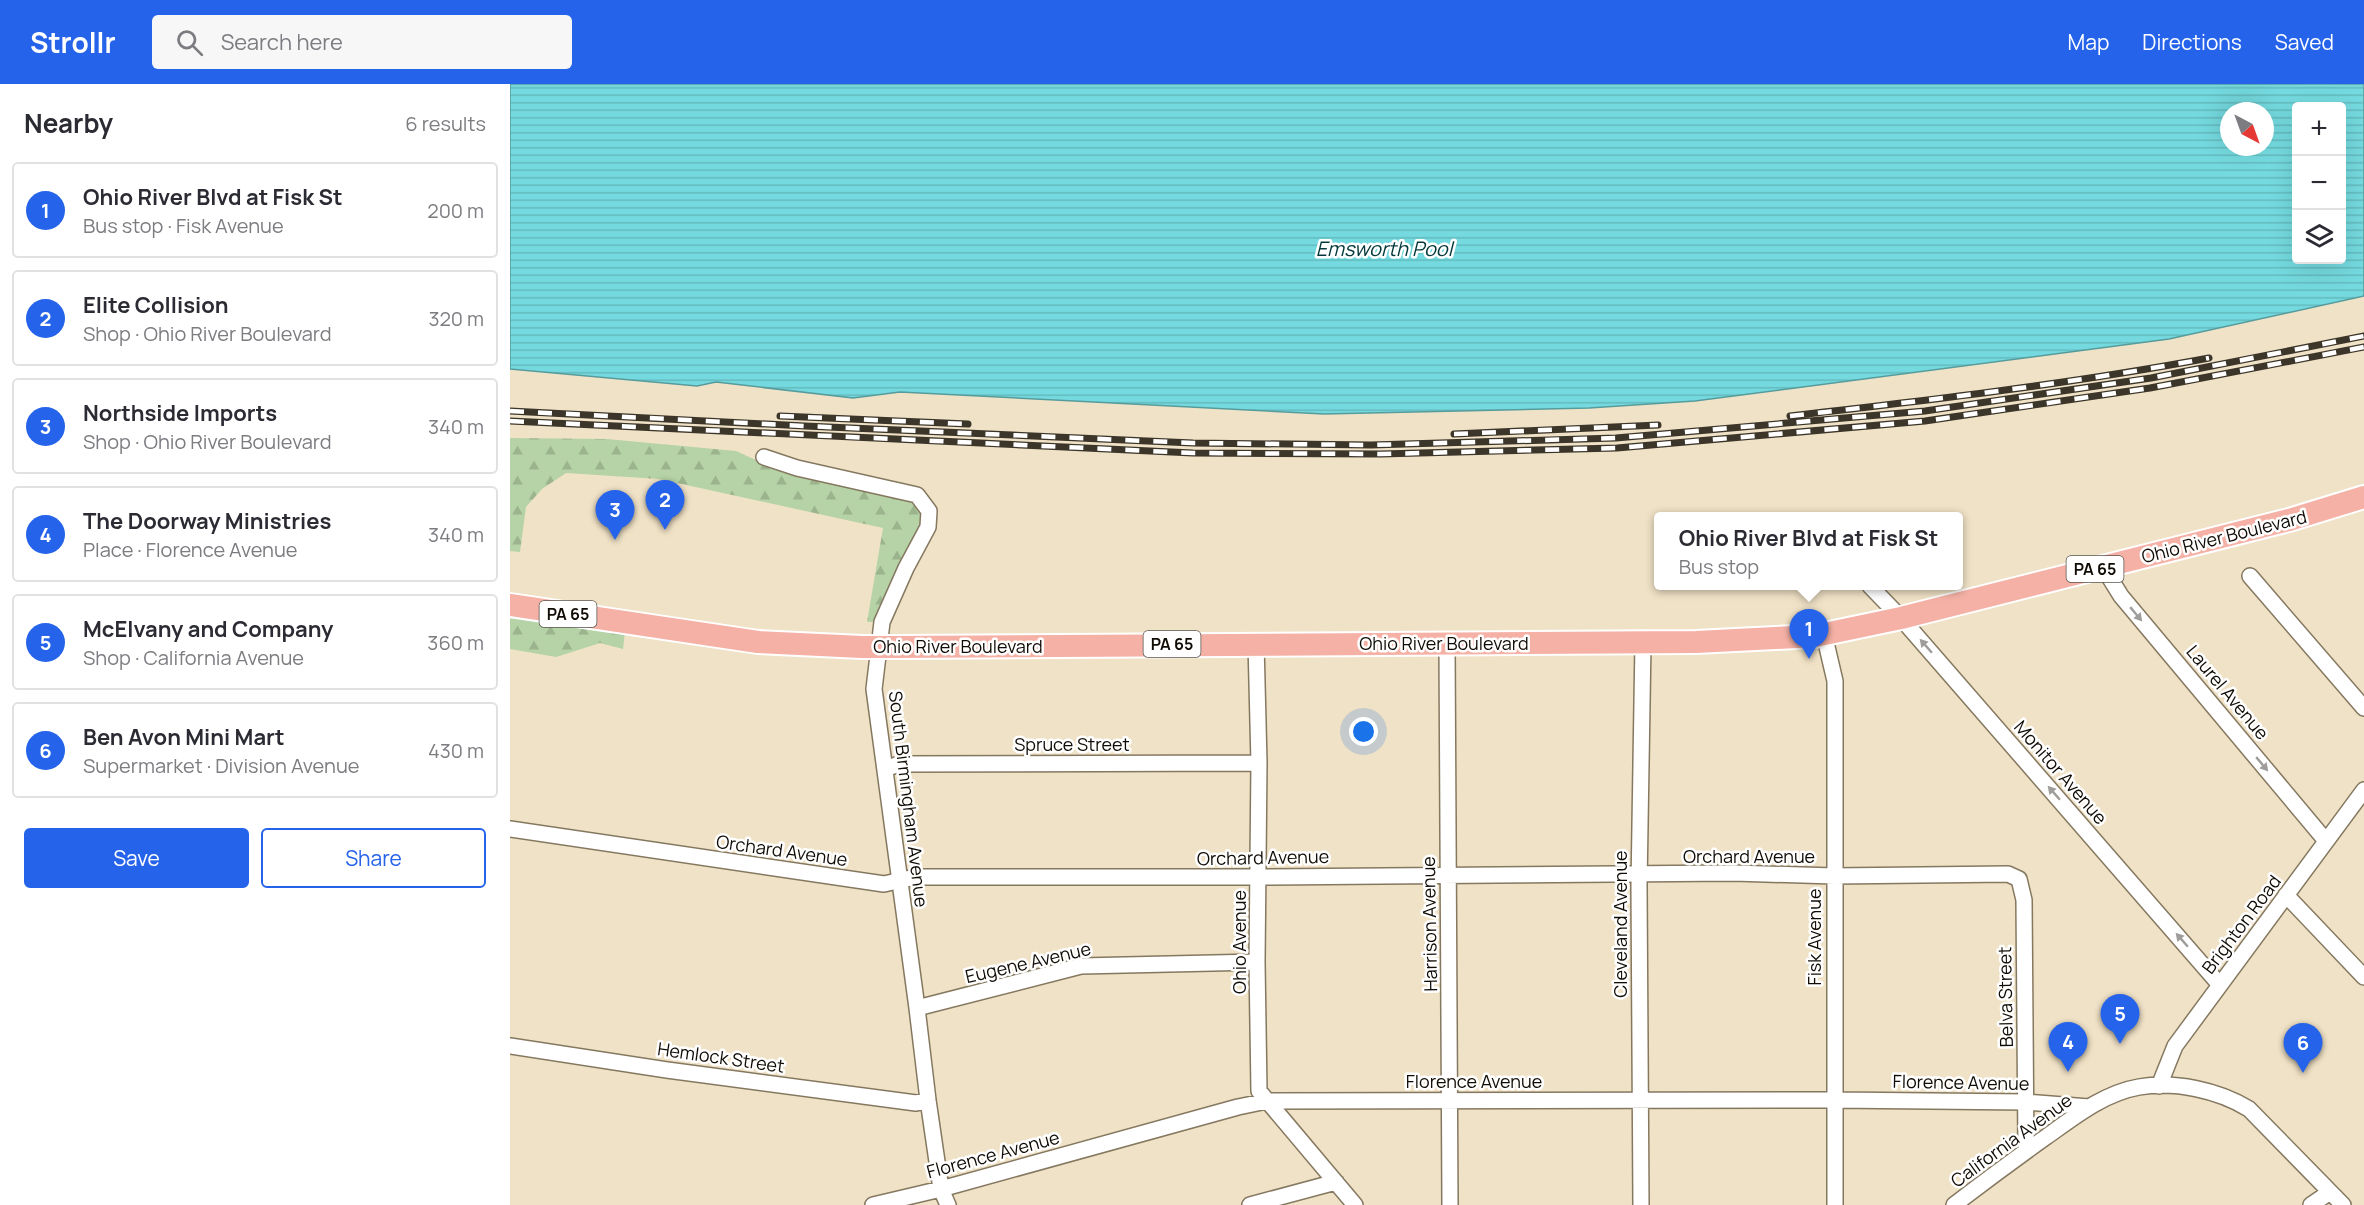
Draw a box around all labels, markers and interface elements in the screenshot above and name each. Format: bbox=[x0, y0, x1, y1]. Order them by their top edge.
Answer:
search box bbox=[152, 15, 572, 69]
text: Strollr bbox=[30, 23, 116, 61]
icon: search bbox=[173, 26, 206, 59]
text: Search here bbox=[221, 27, 343, 57]
text: Map bbox=[2068, 28, 2109, 56]
text: Directions bbox=[2142, 28, 2242, 56]
text: Saved bbox=[2275, 28, 2334, 56]
north arrow bbox=[2220, 102, 2274, 156]
map controls bbox=[2292, 102, 2346, 264]
button: + bbox=[2292, 102, 2346, 156]
text: Nearby bbox=[24, 105, 113, 141]
text: 6 results bbox=[405, 110, 486, 137]
button: − bbox=[2292, 156, 2346, 210]
text: Ohio River Blvd at Fisk St bbox=[83, 182, 342, 212]
text: 1 bbox=[41, 197, 50, 224]
text: 200 m bbox=[427, 197, 484, 224]
button: layers bbox=[2292, 210, 2346, 264]
text: Bus stop · Fisk Avenue bbox=[83, 212, 284, 239]
water label: Emsworth Pool bbox=[1316, 235, 1455, 262]
text: Elite Collision bbox=[83, 290, 229, 320]
text: 2 bbox=[40, 305, 51, 332]
text: 320 m bbox=[428, 305, 484, 332]
text: Shop · Ohio River Boulevard bbox=[83, 320, 332, 347]
text: Northside Imports bbox=[83, 398, 277, 428]
text: 3 bbox=[40, 413, 51, 440]
text: 340 m bbox=[428, 413, 484, 440]
text: Shop · Ohio River Boulevard bbox=[83, 428, 332, 455]
pin: 2 bbox=[646, 480, 684, 530]
pin: 3 bbox=[596, 490, 634, 540]
street label: Ohio River Boulevard bbox=[2139, 504, 2309, 568]
text: The Doorway Ministries bbox=[83, 506, 331, 536]
popup bbox=[1654, 512, 1963, 590]
text: 4 bbox=[39, 521, 52, 548]
text: 340 m bbox=[428, 521, 484, 548]
text: Ohio River Blvd at Fisk St bbox=[1679, 523, 1938, 553]
text: Place · Florence Avenue bbox=[83, 536, 298, 563]
text: Bus stop bbox=[1679, 553, 1759, 580]
road number: PA 65 bbox=[2066, 556, 2124, 582]
road number: PA 65 bbox=[539, 601, 596, 627]
one-way arrow bbox=[2130, 606, 2143, 622]
pin: 1 bbox=[1790, 610, 1828, 659]
text: McElvany and Company bbox=[83, 614, 333, 644]
text: 5 bbox=[40, 629, 51, 656]
text: 360 m bbox=[427, 629, 484, 656]
road number: PA 65 bbox=[1144, 631, 1200, 657]
street label: Ohio River Boulevard bbox=[1359, 631, 1529, 655]
street label: Ohio River Boulevard bbox=[873, 634, 1043, 658]
one-way arrow bbox=[1920, 639, 1933, 654]
street label: Laurel Avenue bbox=[2181, 640, 2275, 744]
text: Shop · California Avenue bbox=[83, 644, 304, 671]
street label: South Birmingham Avenue bbox=[884, 690, 934, 908]
street label: Monitor Avenue bbox=[2009, 715, 2113, 829]
your location bbox=[1349, 717, 1378, 746]
text: Ben Avon Mini Mart bbox=[83, 722, 284, 752]
street label: Spruce Street bbox=[1014, 732, 1130, 756]
text: 6 bbox=[39, 737, 52, 764]
text: 430 m bbox=[428, 737, 484, 764]
text: Supermarket · Division Avenue bbox=[83, 752, 359, 779]
one-way arrow bbox=[2255, 756, 2268, 771]
one-way arrow bbox=[2048, 786, 2061, 801]
button: Save bbox=[24, 828, 249, 888]
button: Share bbox=[261, 828, 486, 888]
street label: Orchard Avenue bbox=[715, 829, 849, 871]
street label: Orchard Avenue bbox=[1197, 844, 1329, 870]
street label: Orchard Avenue bbox=[1683, 844, 1815, 868]
street label: Cleveland Avenue bbox=[1608, 850, 1632, 998]
street label: Harrison Avenue bbox=[1416, 856, 1442, 992]
street label: Brighton Road bbox=[2196, 870, 2286, 978]
street label: Fisk Avenue bbox=[1802, 889, 1826, 985]
street label: Ohio Avenue bbox=[1227, 890, 1251, 994]
one-way arrow bbox=[2176, 933, 2189, 948]
street label: Eugene Avenue bbox=[963, 936, 1093, 988]
street label: Belva Street bbox=[1992, 946, 2018, 1048]
pin: 5 bbox=[2100, 994, 2140, 1044]
pin: 4 bbox=[2048, 1022, 2088, 1072]
pin: 6 bbox=[2284, 1024, 2322, 1073]
street label: Hemlock Street bbox=[656, 1036, 786, 1078]
street label: Florence Avenue bbox=[1406, 1069, 1542, 1093]
street label: Florence Avenue bbox=[1893, 1069, 2029, 1095]
street label: California Avenue bbox=[1945, 1088, 2077, 1192]
street label: Florence Avenue bbox=[924, 1125, 1062, 1183]

